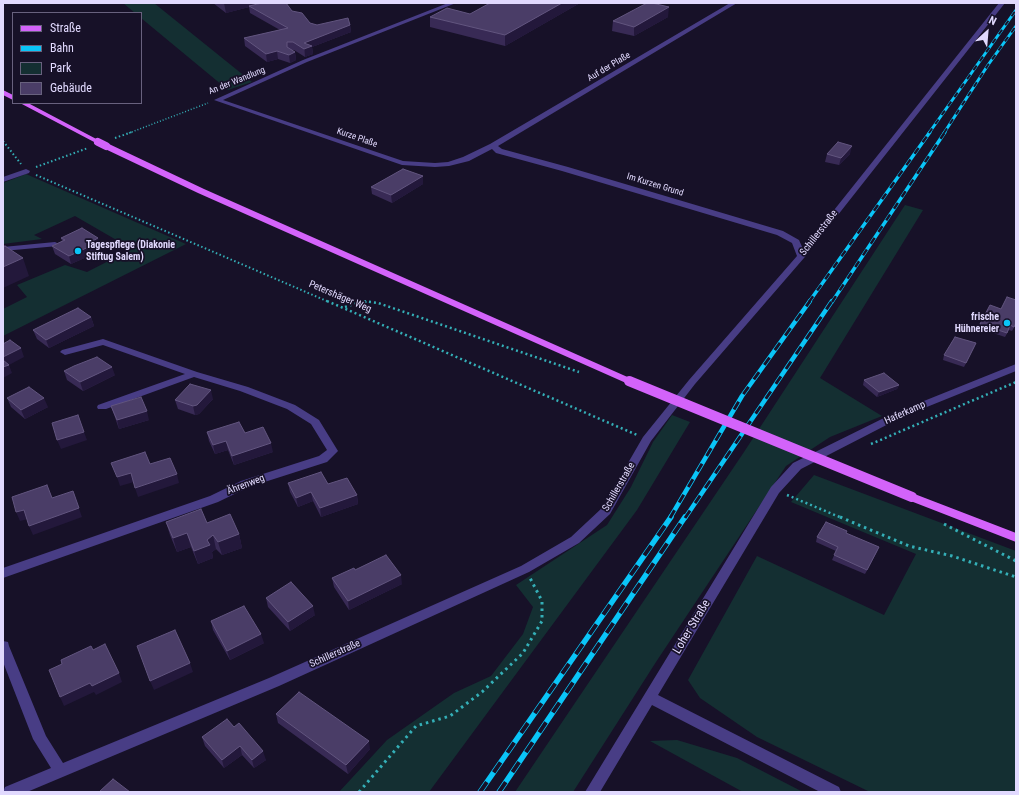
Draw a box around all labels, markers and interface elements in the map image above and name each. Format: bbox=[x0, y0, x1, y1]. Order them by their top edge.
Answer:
legend bbox=[12, 12, 142, 104]
north arrow bbox=[967, 12, 1007, 52]
text: N bbox=[987, 13, 998, 28]
text: Straße bbox=[50, 21, 81, 35]
text: Bahn bbox=[50, 41, 74, 55]
street label: Auf der Plaße bbox=[586, 50, 632, 84]
text: Park bbox=[50, 61, 71, 75]
street label: An der Wandlung bbox=[207, 65, 267, 97]
text: Gebäude bbox=[50, 81, 92, 95]
street label: Kurze Plaße bbox=[335, 126, 379, 150]
street label: Im Kurzen Grund bbox=[625, 171, 685, 199]
street label: Schillerstraße bbox=[798, 208, 840, 258]
place label: Tagespflege (Diakonie Stiftug Salem) bbox=[86, 239, 175, 262]
marker: Tagespflege (Diakonie Stiftug Salem) bbox=[73, 246, 83, 256]
street label: Petershäger Weg bbox=[307, 278, 373, 316]
place label: frische Hühnereier bbox=[955, 311, 999, 334]
marker: frische Hühnereier bbox=[1002, 318, 1012, 328]
street label: Haferkamp bbox=[883, 399, 927, 427]
street label: Schillerstraße bbox=[600, 460, 638, 514]
street label: Ährenweg bbox=[226, 472, 266, 498]
street label: Loher Straße bbox=[670, 597, 714, 657]
street label: Schillerstraße bbox=[308, 637, 362, 671]

